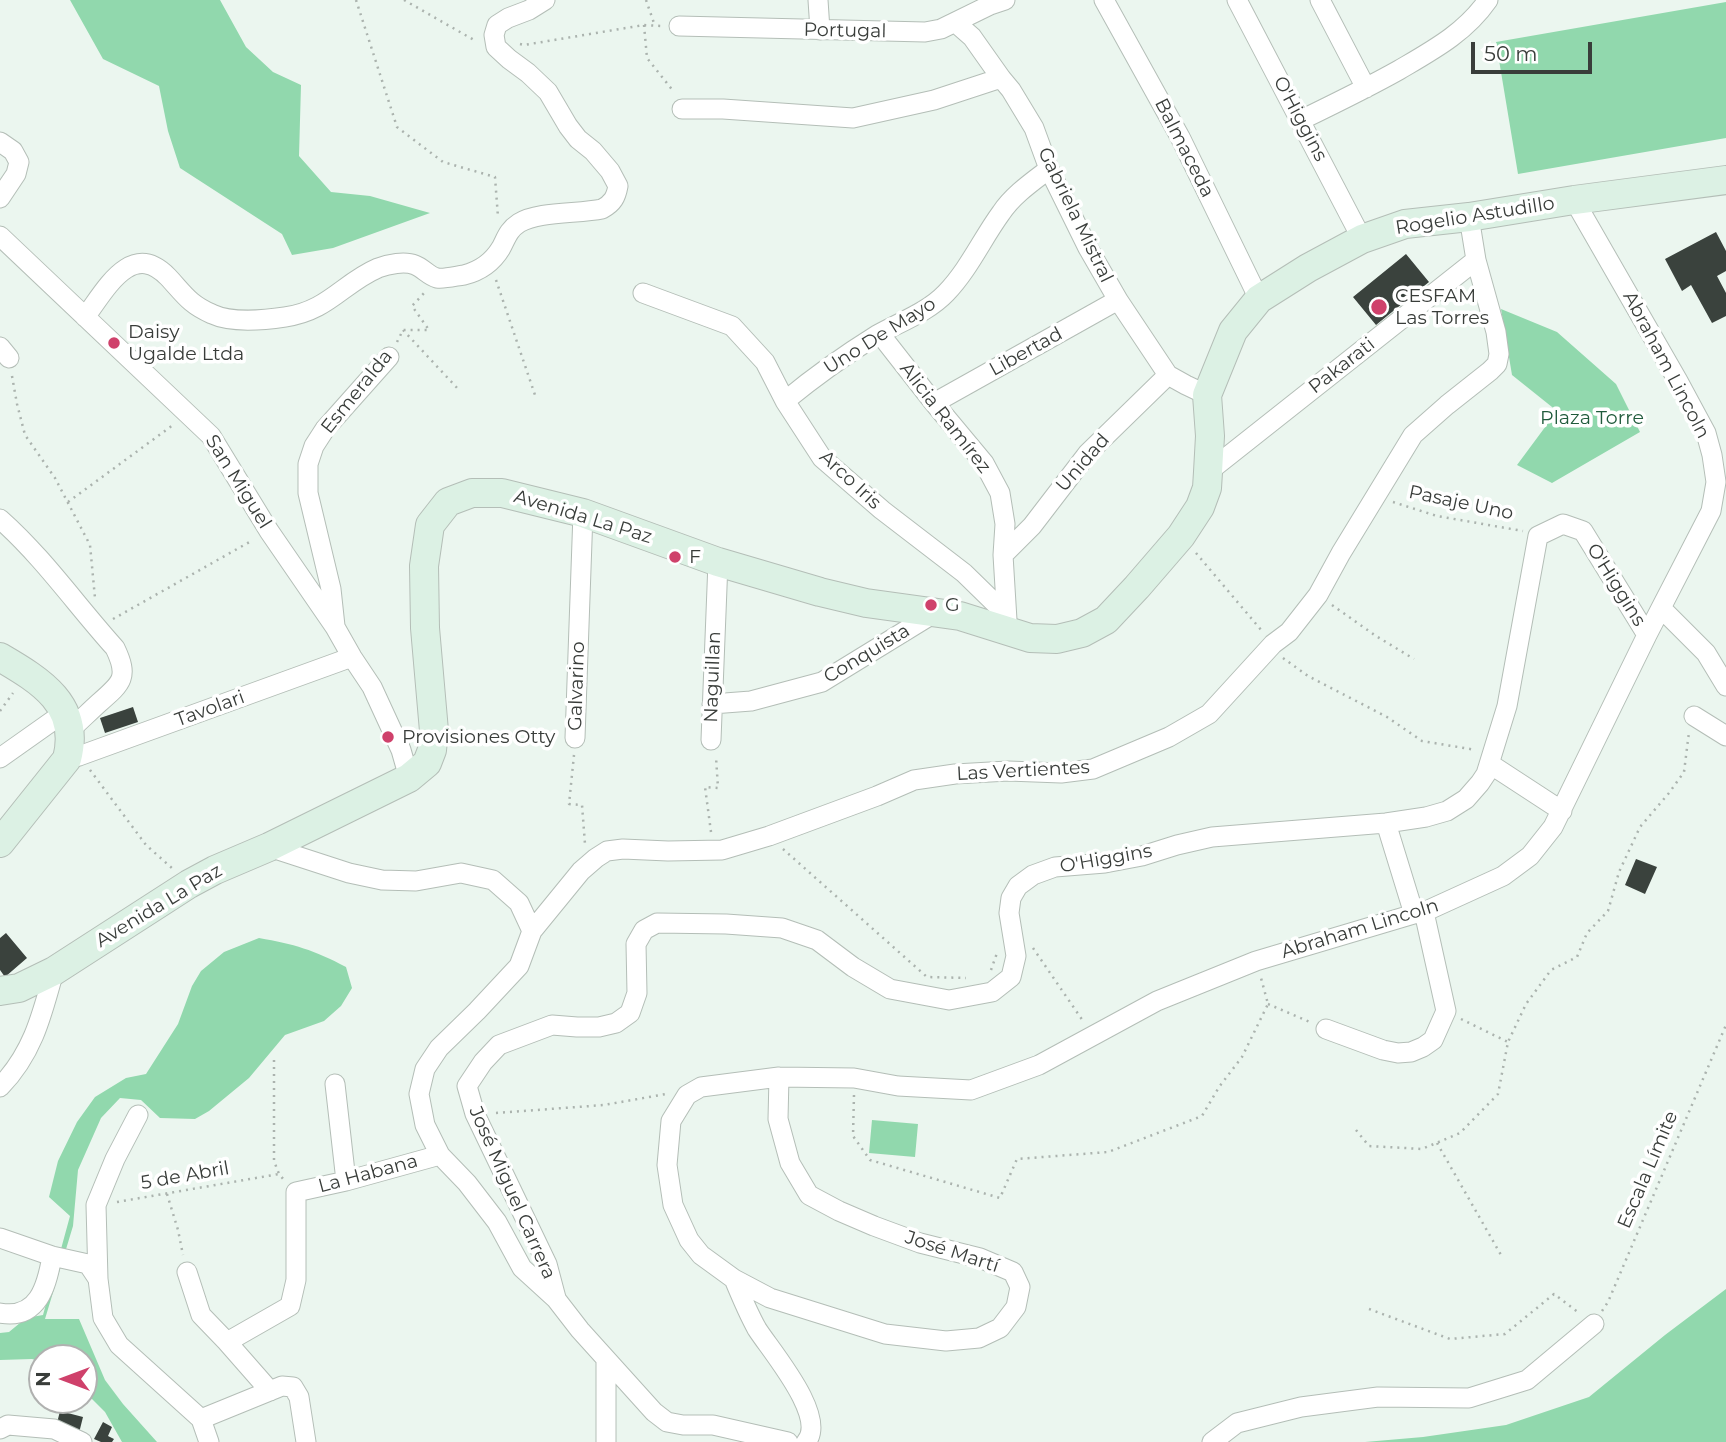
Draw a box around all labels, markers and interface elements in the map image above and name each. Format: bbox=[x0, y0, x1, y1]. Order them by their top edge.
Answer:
street label: Portugal bbox=[803, 19, 887, 43]
scale bar bbox=[1474, 28, 1595, 72]
text: 50 m bbox=[1484, 41, 1538, 66]
street label: O'Higgins bbox=[1268, 72, 1332, 166]
street label: Balmaceda bbox=[1149, 95, 1219, 201]
street label: Gabriela Mistral bbox=[1032, 144, 1118, 286]
street label: Rogelio Astudillo bbox=[1394, 192, 1556, 240]
place label: CESFAM Las Torres bbox=[1395, 285, 1489, 329]
street label: Abraham Lincoln bbox=[1618, 288, 1714, 442]
street label: Uno De Mayo bbox=[820, 292, 940, 380]
marker: CESFAM Las Torres bbox=[1369, 297, 1389, 317]
place label: Daisy Ugalde Ltda bbox=[128, 321, 244, 365]
street label: Libertad bbox=[985, 323, 1067, 381]
street label: Pakarati bbox=[1304, 333, 1380, 399]
marker: Daisy Ugalde Ltda bbox=[106, 335, 122, 351]
street label: Esmeralda bbox=[316, 346, 398, 438]
street label: Alicia Ramírez bbox=[895, 358, 995, 478]
park label: Plaza Torre bbox=[1540, 407, 1644, 429]
street label: Unidad bbox=[1051, 429, 1115, 497]
street label: San Miguel bbox=[200, 431, 276, 533]
street label: Arco Iris bbox=[814, 446, 886, 514]
street label: Pasaje Uno bbox=[1407, 481, 1515, 525]
street label: Avenida La Paz bbox=[511, 485, 655, 549]
street label: O'Higgins bbox=[1582, 539, 1650, 631]
place label: F bbox=[689, 546, 701, 568]
marker: F bbox=[667, 549, 683, 565]
place label: G bbox=[945, 594, 960, 616]
marker: G bbox=[923, 597, 939, 613]
street label: Conquista bbox=[820, 619, 914, 689]
street label: Naguillan bbox=[700, 631, 726, 723]
street label: Galvarino bbox=[564, 641, 590, 731]
street label: Tavolari bbox=[172, 686, 248, 732]
place label: Provisiones Otty bbox=[402, 726, 555, 748]
marker: Provisiones Otty bbox=[380, 729, 396, 745]
street label: Las Vertientes bbox=[956, 756, 1090, 786]
street label: O'Higgins bbox=[1058, 840, 1154, 878]
street label: Avenida La Paz bbox=[92, 859, 226, 953]
street label: Abraham Lincoln bbox=[1279, 894, 1441, 964]
street label: José Miguel Carrera bbox=[464, 1103, 560, 1283]
street label: Escala Límite bbox=[1613, 1108, 1683, 1232]
street label: La Habana bbox=[316, 1150, 420, 1198]
street label: 5 de Abril bbox=[139, 1157, 231, 1195]
street label: José Martí bbox=[902, 1226, 1002, 1278]
north arrow bbox=[28, 1344, 98, 1414]
text: N bbox=[32, 1371, 55, 1387]

